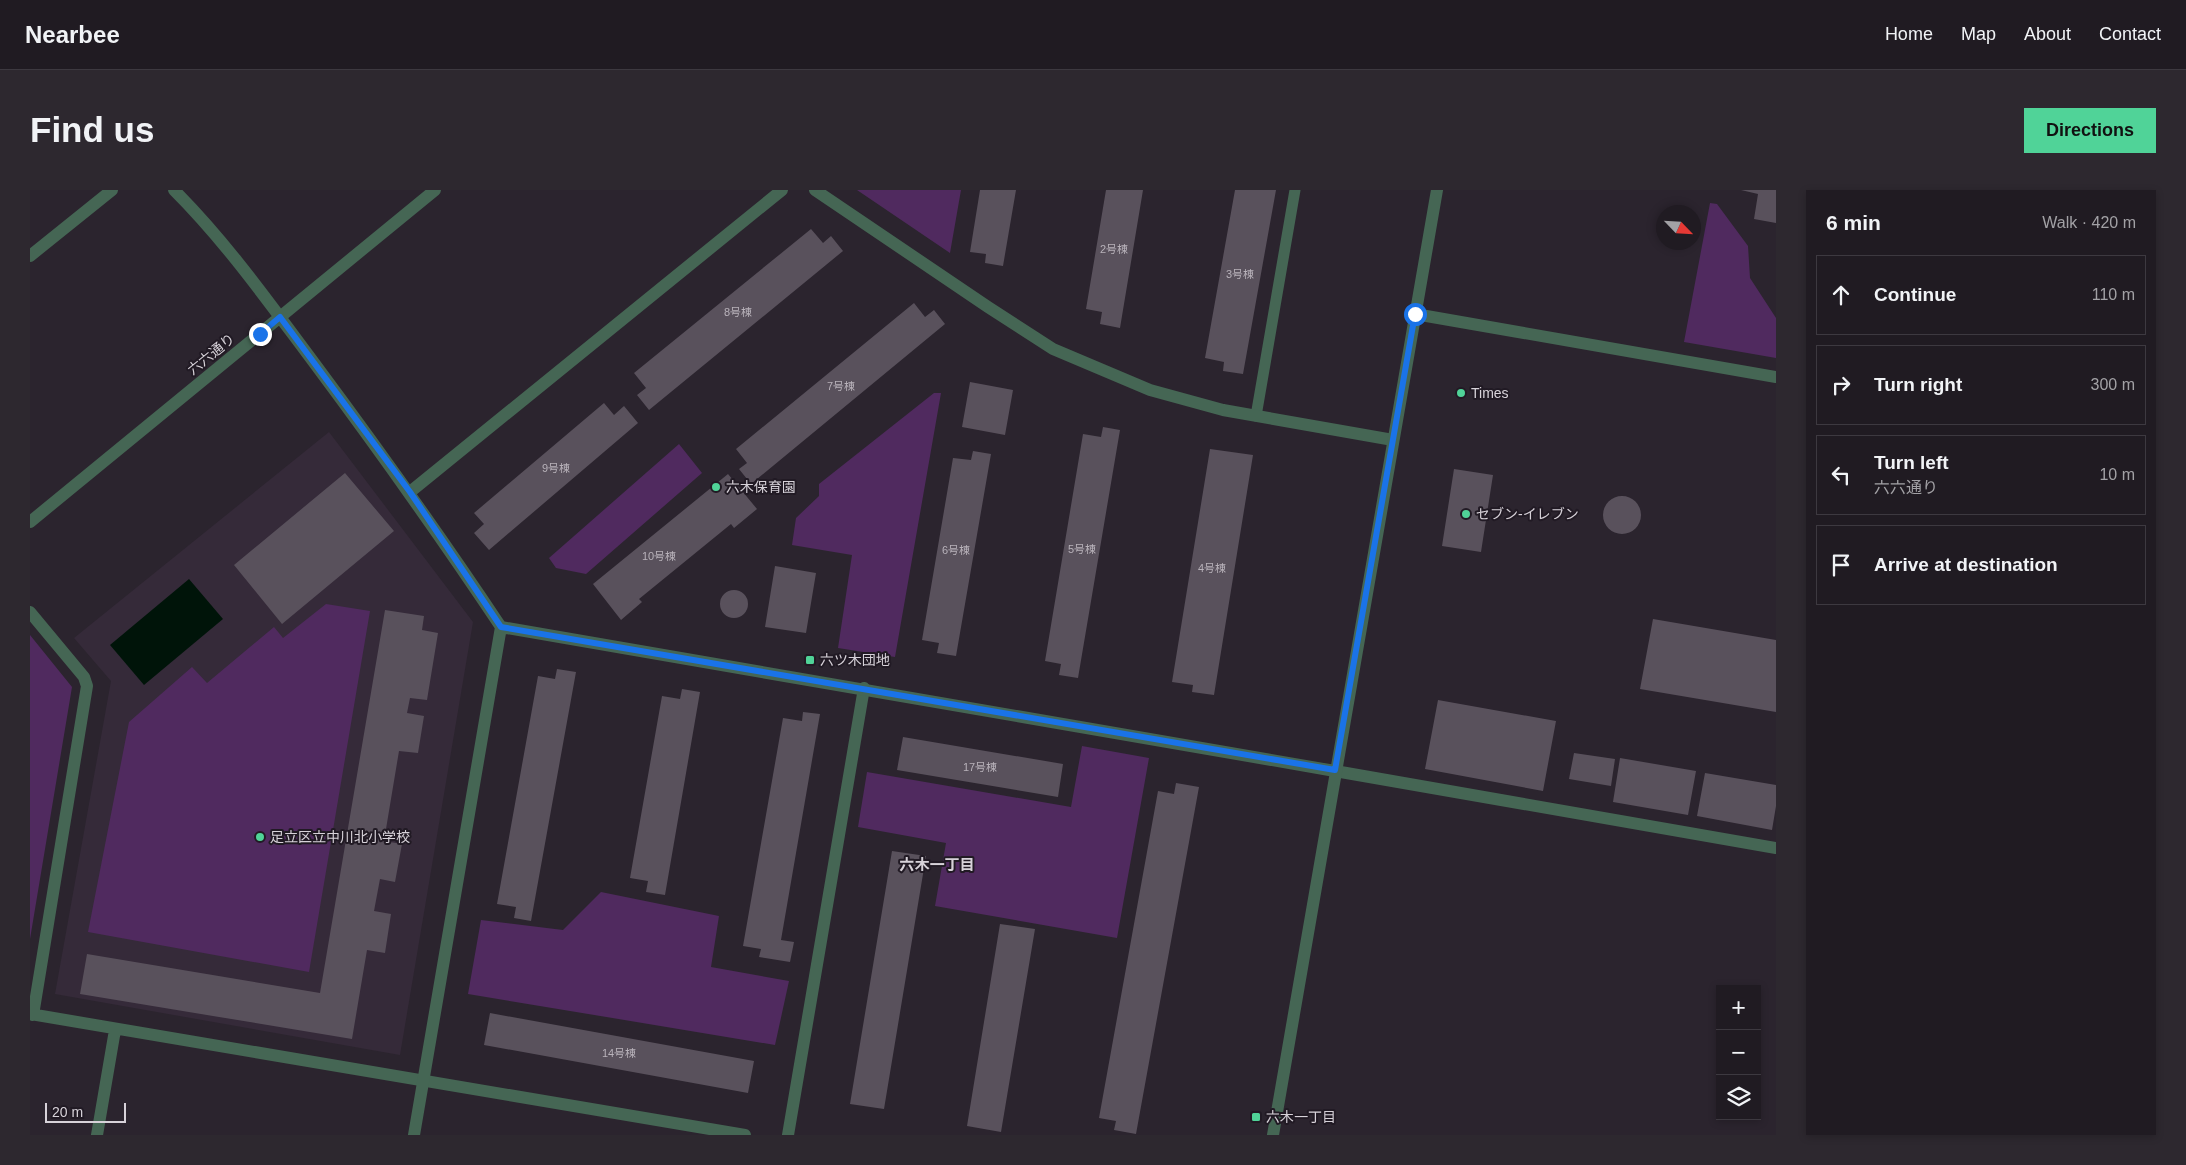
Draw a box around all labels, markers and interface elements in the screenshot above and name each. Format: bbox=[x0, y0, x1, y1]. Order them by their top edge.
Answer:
text: Nearbee bbox=[25, 21, 120, 48]
text: Home bbox=[1885, 24, 1933, 44]
text: Map bbox=[1961, 24, 1996, 44]
text: About bbox=[2024, 24, 2071, 44]
text: Contact bbox=[2099, 24, 2161, 44]
button: Directions bbox=[2024, 108, 2156, 153]
text: Find us bbox=[30, 110, 154, 149]
north arrow bbox=[1656, 205, 1701, 250]
text: 6 min bbox=[1826, 211, 1881, 234]
text: Walk · 420 m bbox=[2042, 214, 2136, 231]
house number: 2号棟 bbox=[1100, 243, 1128, 255]
house number: 3号棟 bbox=[1226, 268, 1254, 280]
icon: ahead bbox=[1827, 281, 1855, 309]
text: Continue bbox=[1874, 284, 1956, 305]
text: 110 m bbox=[2092, 286, 2135, 303]
route start bbox=[1404, 303, 1427, 326]
house number: 8号棟 bbox=[724, 306, 752, 318]
route end bbox=[249, 323, 272, 346]
street label: 六六通り bbox=[184, 330, 238, 378]
icon: right bbox=[1827, 371, 1855, 399]
text: Turn right bbox=[1874, 374, 1962, 395]
text: 300 m bbox=[2091, 376, 2135, 393]
house number: 7号棟 bbox=[827, 380, 855, 392]
place label: Times bbox=[1471, 385, 1509, 401]
marker: Times bbox=[1455, 387, 1467, 399]
text: Turn left bbox=[1874, 452, 1949, 473]
icon: left bbox=[1827, 461, 1855, 489]
house number: 9号棟 bbox=[542, 462, 570, 474]
text: 10 m bbox=[2099, 466, 2135, 483]
place label: 六木保育園 bbox=[726, 479, 796, 495]
text: 六六通り bbox=[1874, 479, 1938, 496]
marker: 六木保育園 bbox=[710, 481, 722, 493]
place label: セブン-イレブン bbox=[1476, 506, 1579, 522]
marker: セブン-イレブン bbox=[1460, 508, 1472, 520]
house number: 5号棟 bbox=[1068, 543, 1096, 555]
house number: 6号棟 bbox=[942, 544, 970, 556]
house number: 10号棟 bbox=[642, 550, 676, 562]
icon: arrive bbox=[1827, 551, 1855, 579]
text: Arrive at destination bbox=[1874, 554, 2058, 575]
house number: 4号棟 bbox=[1198, 562, 1226, 574]
place label: 六ツ木団地 bbox=[820, 652, 890, 668]
marker: 六ツ木団地 bbox=[804, 654, 816, 666]
house number: 17号棟 bbox=[963, 761, 997, 773]
place label: 足立区立中川北小学校 bbox=[270, 829, 410, 845]
marker: 足立区立中川北小学校 bbox=[254, 831, 266, 843]
district label: 六木一丁目 bbox=[899, 856, 975, 873]
map controls bbox=[1716, 985, 1761, 1120]
button: + bbox=[1716, 985, 1761, 1030]
button: − bbox=[1716, 1030, 1761, 1075]
house number: 14号棟 bbox=[602, 1047, 636, 1059]
button: layers bbox=[1716, 1075, 1761, 1120]
scale bar bbox=[45, 1100, 126, 1123]
text: 20 m bbox=[52, 1104, 83, 1120]
place label: 六木一丁目 bbox=[1266, 1109, 1336, 1125]
marker: 六木一丁目 bbox=[1250, 1111, 1262, 1123]

